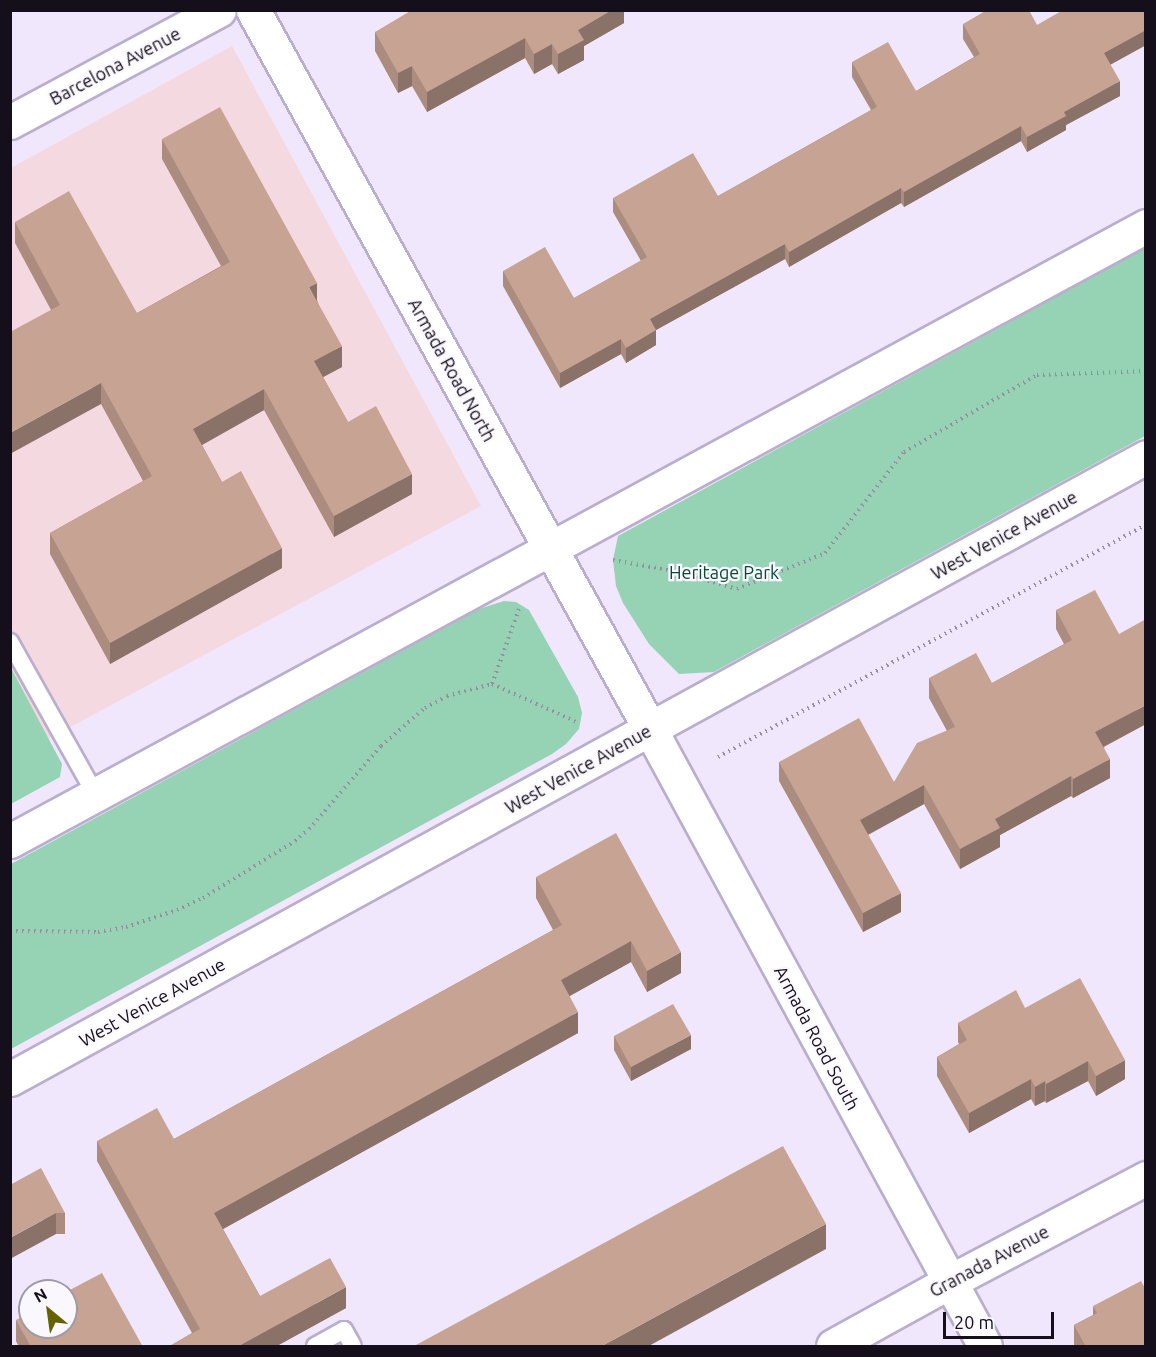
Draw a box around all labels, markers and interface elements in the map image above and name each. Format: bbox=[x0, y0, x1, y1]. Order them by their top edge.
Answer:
street label: Barcelona Avenue bbox=[46, 22, 184, 110]
street label: Armada Road North bbox=[404, 295, 500, 445]
street label: West Venice Avenue bbox=[927, 486, 1081, 584]
park label: Heritage Park bbox=[669, 561, 779, 583]
street label: West Venice Avenue bbox=[501, 720, 655, 818]
street label: West Venice Avenue bbox=[75, 953, 229, 1051]
street label: Armada Road South bbox=[770, 962, 864, 1114]
street label: Granada Avenue bbox=[926, 1220, 1052, 1302]
north arrow bbox=[18, 1279, 78, 1339]
text: N bbox=[31, 1284, 50, 1306]
scale bar bbox=[946, 1300, 1057, 1338]
text: 20 m bbox=[954, 1312, 994, 1332]

